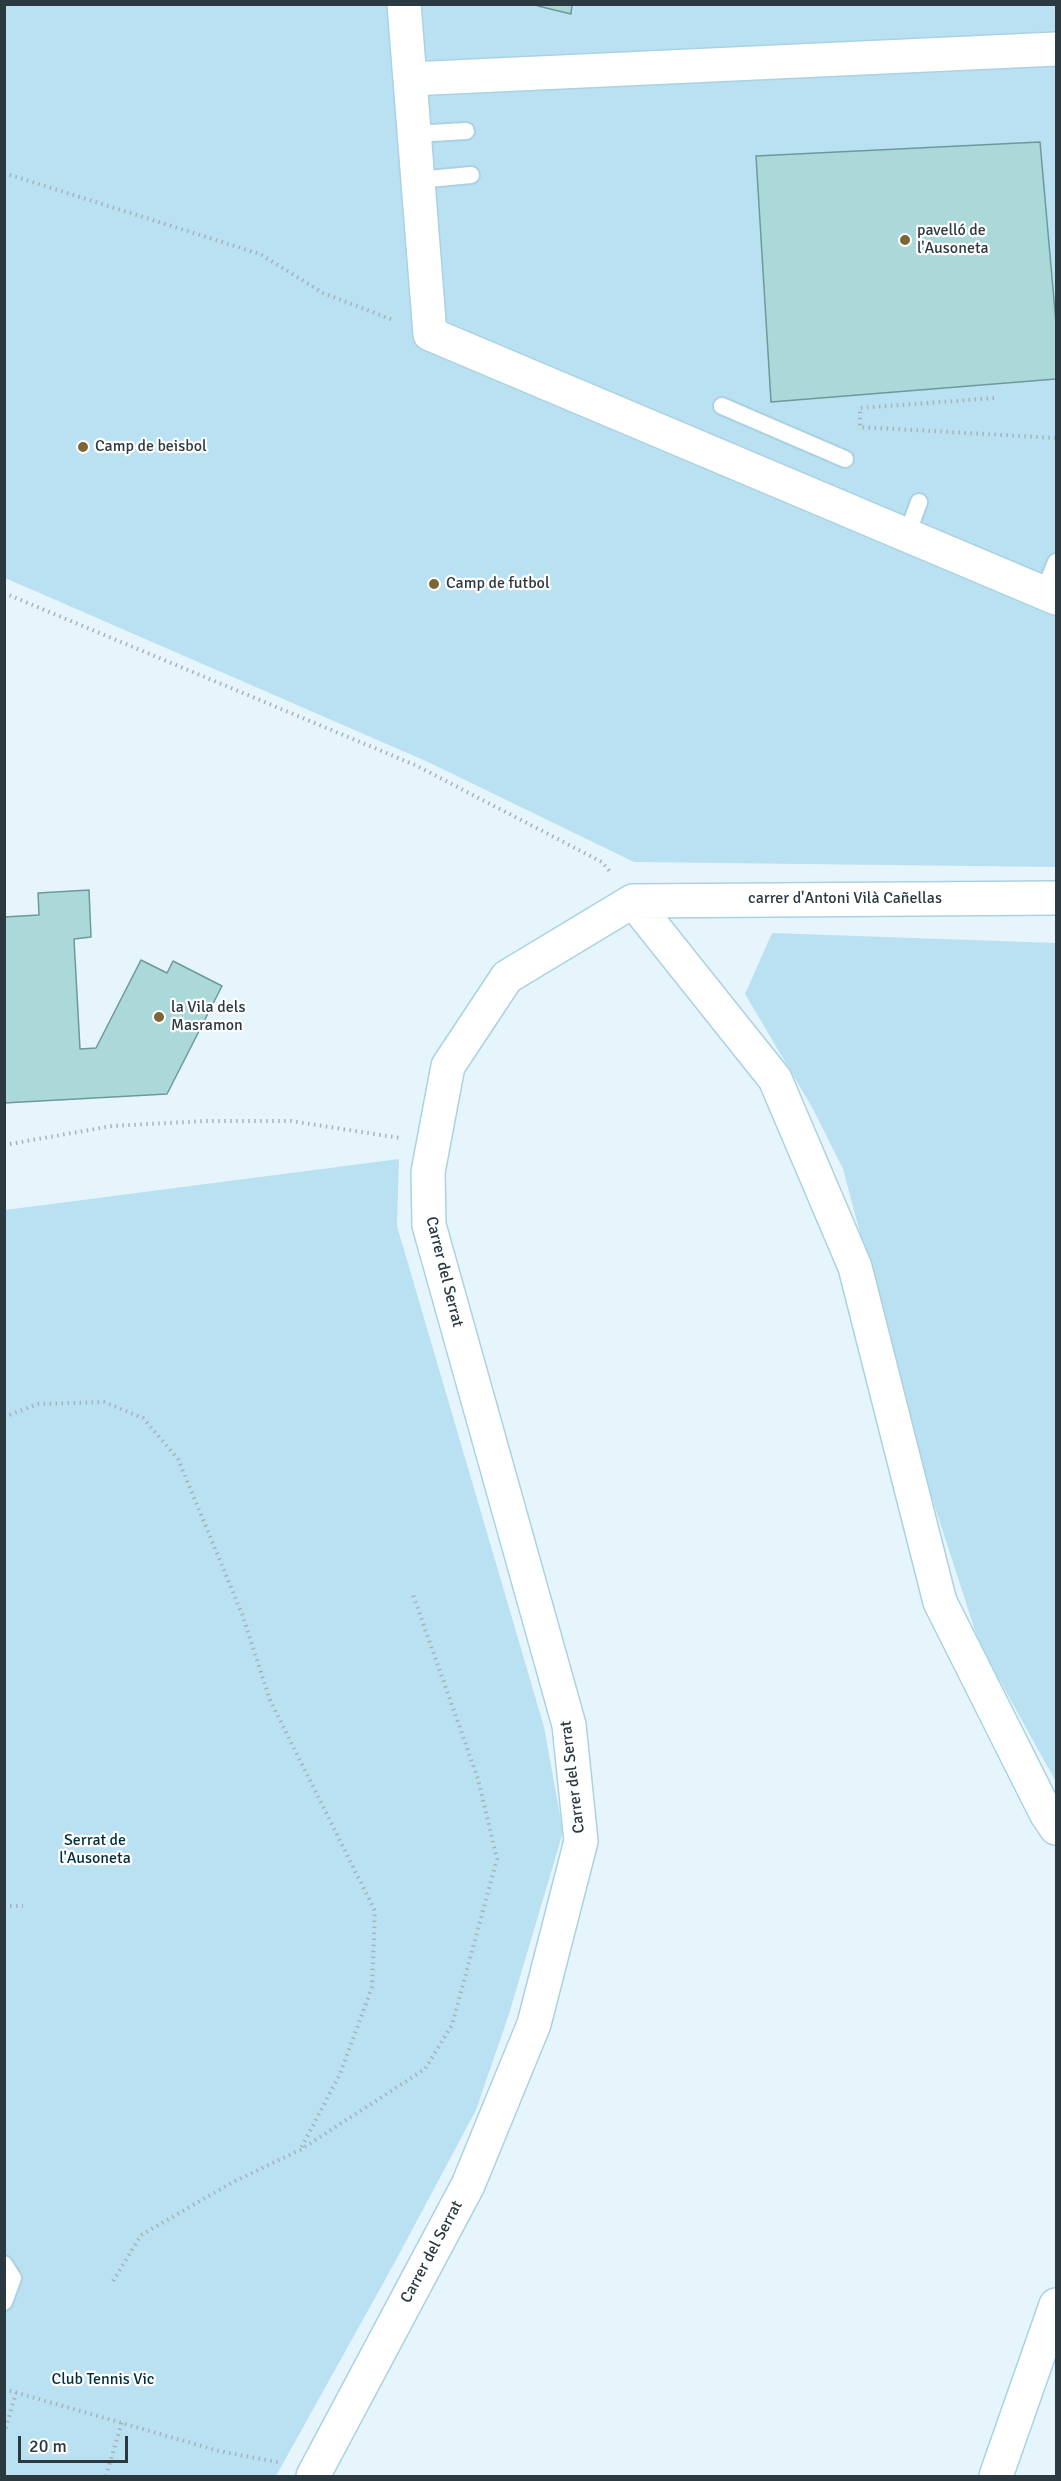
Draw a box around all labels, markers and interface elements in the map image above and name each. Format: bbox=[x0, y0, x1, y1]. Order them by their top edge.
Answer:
place label: pavelló de l'Ausoneta bbox=[917, 221, 989, 259]
marker: pavelló de l'Ausoneta bbox=[898, 233, 912, 247]
place label: Camp de beisbol bbox=[95, 437, 207, 457]
marker: Camp de beisbol bbox=[76, 440, 90, 454]
place label: Camp de futbol bbox=[446, 574, 550, 594]
marker: Camp de futbol bbox=[427, 577, 441, 591]
street label: carrer d'Antoni Vilà Cañellas bbox=[748, 889, 942, 909]
place label: la Vila dels Masramon bbox=[171, 998, 245, 1036]
marker: la Vila dels Masramon bbox=[152, 1010, 166, 1024]
street label: Carrer del Serrat bbox=[421, 1215, 467, 1329]
street label: Carrer del Serrat bbox=[557, 1720, 589, 1834]
park label: Serrat de l'Ausoneta bbox=[59, 1831, 131, 1869]
street label: Carrer del Serrat bbox=[397, 2197, 467, 2307]
park label: Club Tennis Vic bbox=[52, 2370, 154, 2390]
scale bar bbox=[21, 2424, 130, 2462]
text: 20 m bbox=[29, 2435, 67, 2457]

